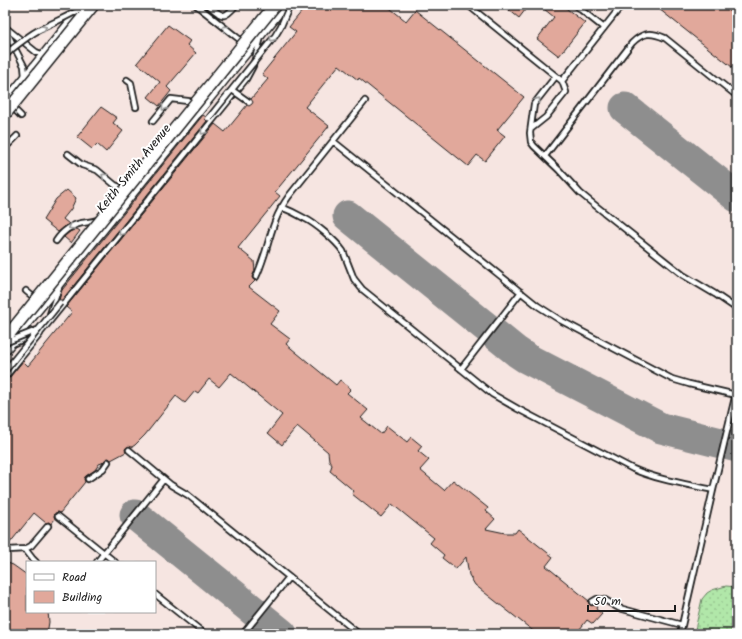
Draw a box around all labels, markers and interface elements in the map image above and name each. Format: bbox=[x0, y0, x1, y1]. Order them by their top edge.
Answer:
one-way arrow bbox=[40, 25, 47, 33]
one-way arrow bbox=[223, 26, 230, 33]
one-way arrow bbox=[270, 35, 277, 42]
one-way arrow bbox=[533, 97, 541, 104]
one-way arrow bbox=[161, 104, 168, 111]
street label: Keith Smith Avenue bbox=[91, 120, 177, 218]
one-way arrow bbox=[200, 127, 207, 134]
one-way arrow bbox=[102, 174, 109, 181]
one-way arrow bbox=[68, 223, 75, 230]
one-way arrow bbox=[119, 228, 126, 236]
legend bbox=[26, 561, 156, 613]
text: Road bbox=[62, 568, 87, 587]
scale bar bbox=[588, 587, 675, 613]
text: Building bbox=[62, 588, 102, 607]
text: 50 m bbox=[594, 592, 621, 611]

